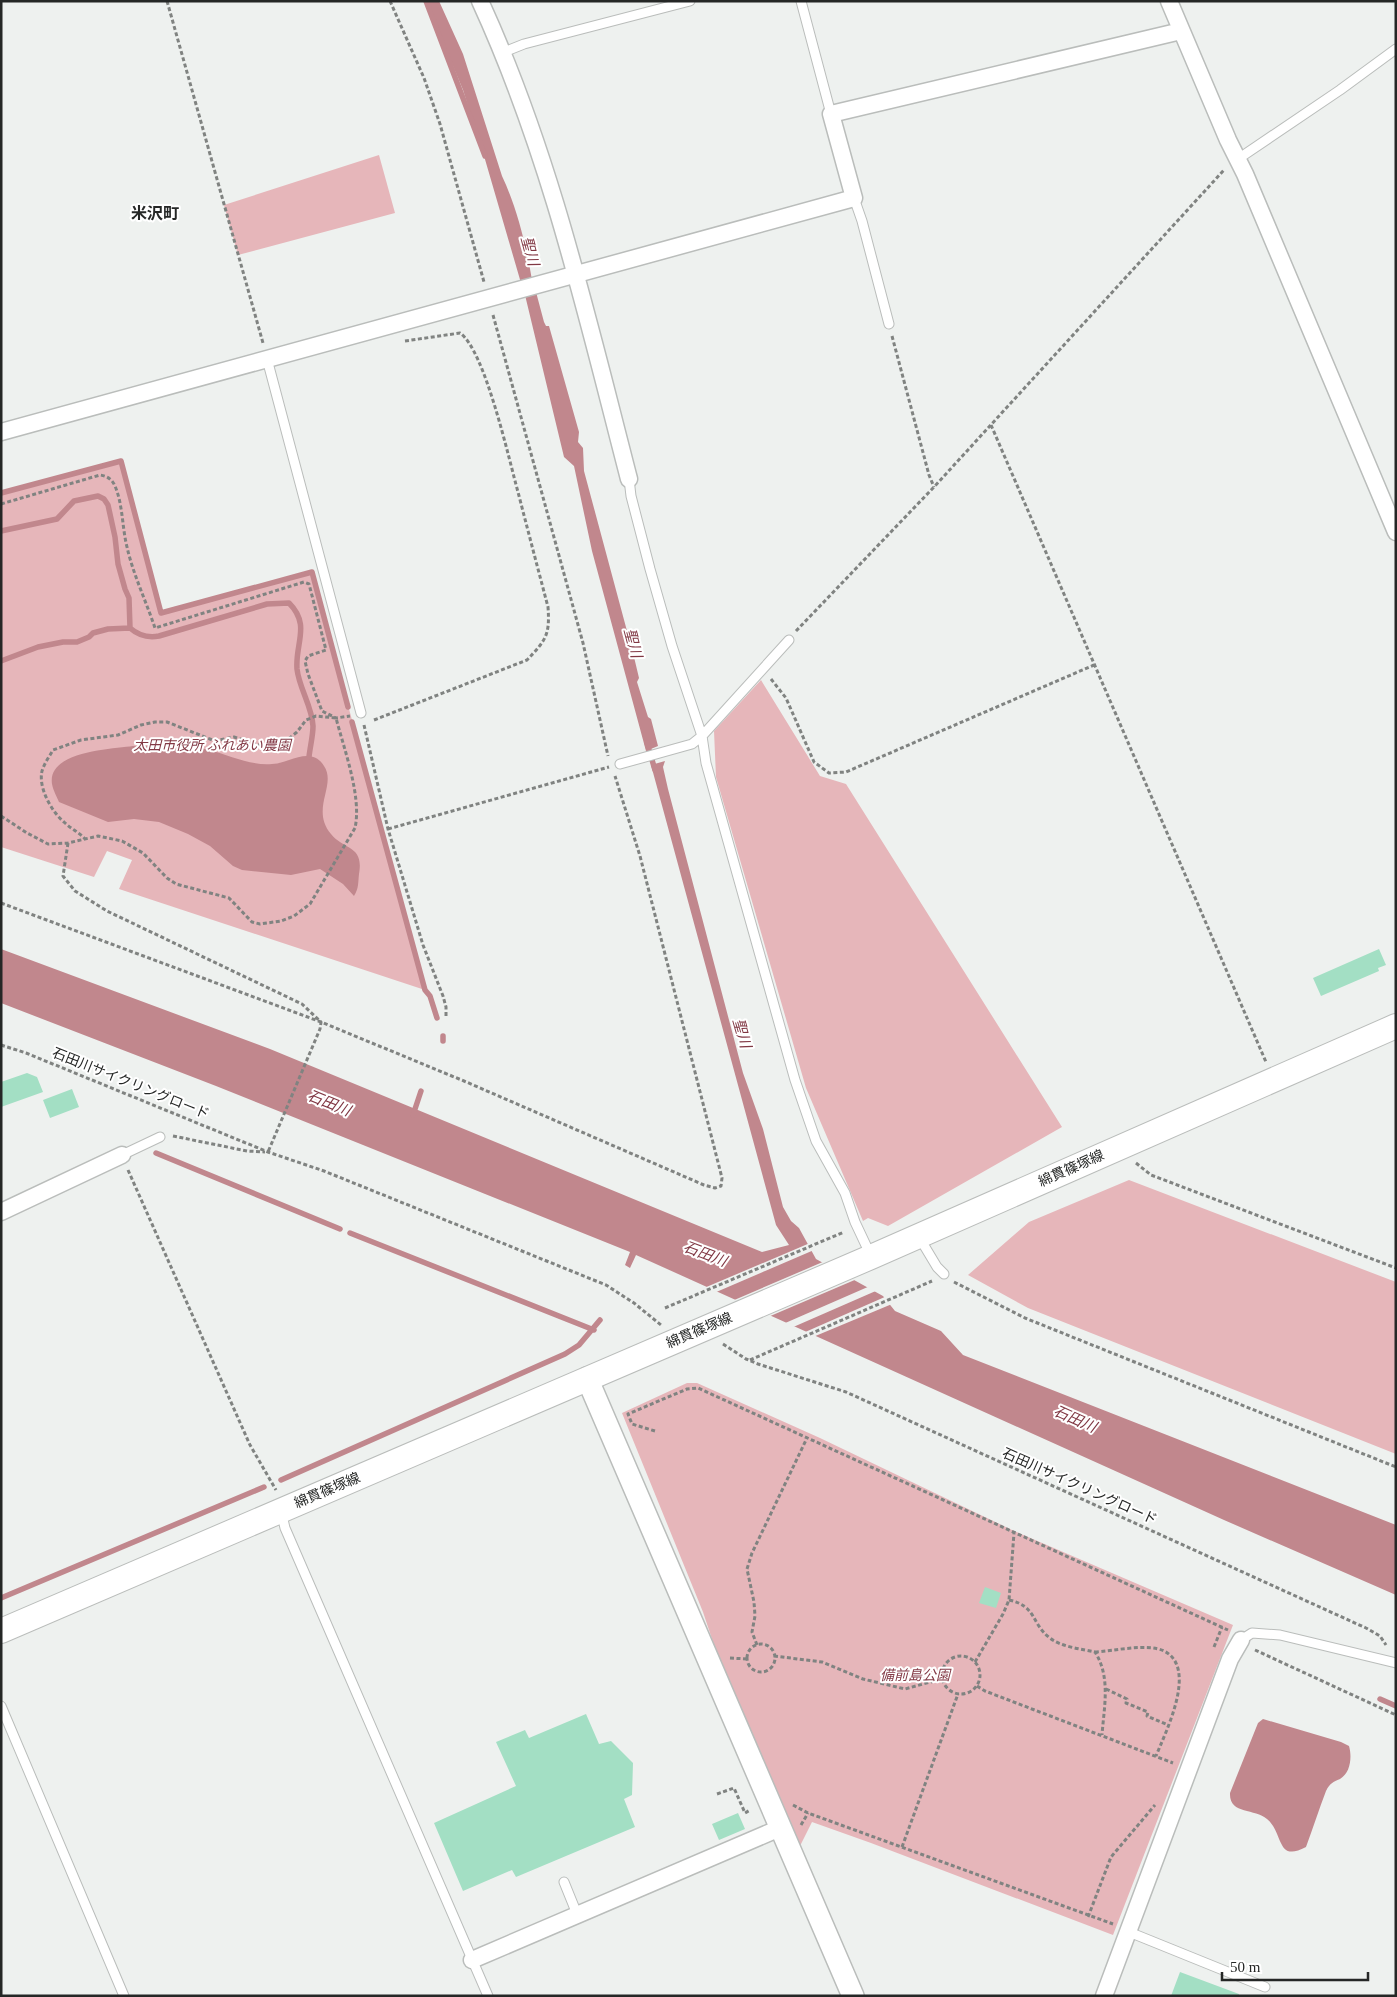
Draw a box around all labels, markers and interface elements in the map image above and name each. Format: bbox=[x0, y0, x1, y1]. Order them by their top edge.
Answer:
district label: 米沢町 bbox=[131, 205, 179, 222]
water label: 聖川 bbox=[518, 234, 542, 269]
water label: 聖川 bbox=[621, 626, 645, 661]
park label: 太田市役所 ふれあい農園 bbox=[133, 738, 293, 753]
water label: 聖川 bbox=[730, 1016, 754, 1052]
street label: 石田川サイクリングロード bbox=[50, 1045, 211, 1122]
water label: 石田川 bbox=[305, 1087, 355, 1120]
street label: 綿貫篠塚線 bbox=[1036, 1146, 1106, 1190]
water label: 石田川 bbox=[681, 1238, 731, 1270]
street label: 綿貫篠塚線 bbox=[664, 1309, 734, 1351]
water label: 石田川 bbox=[1051, 1403, 1101, 1436]
street label: 石田川サイクリングロード bbox=[1000, 1445, 1159, 1527]
street label: 綿貫篠塚線 bbox=[292, 1469, 362, 1511]
park label: 備前島公園 bbox=[880, 1668, 952, 1683]
scale bar bbox=[1222, 1950, 1368, 1982]
text: 50 m bbox=[1230, 1959, 1261, 1975]

